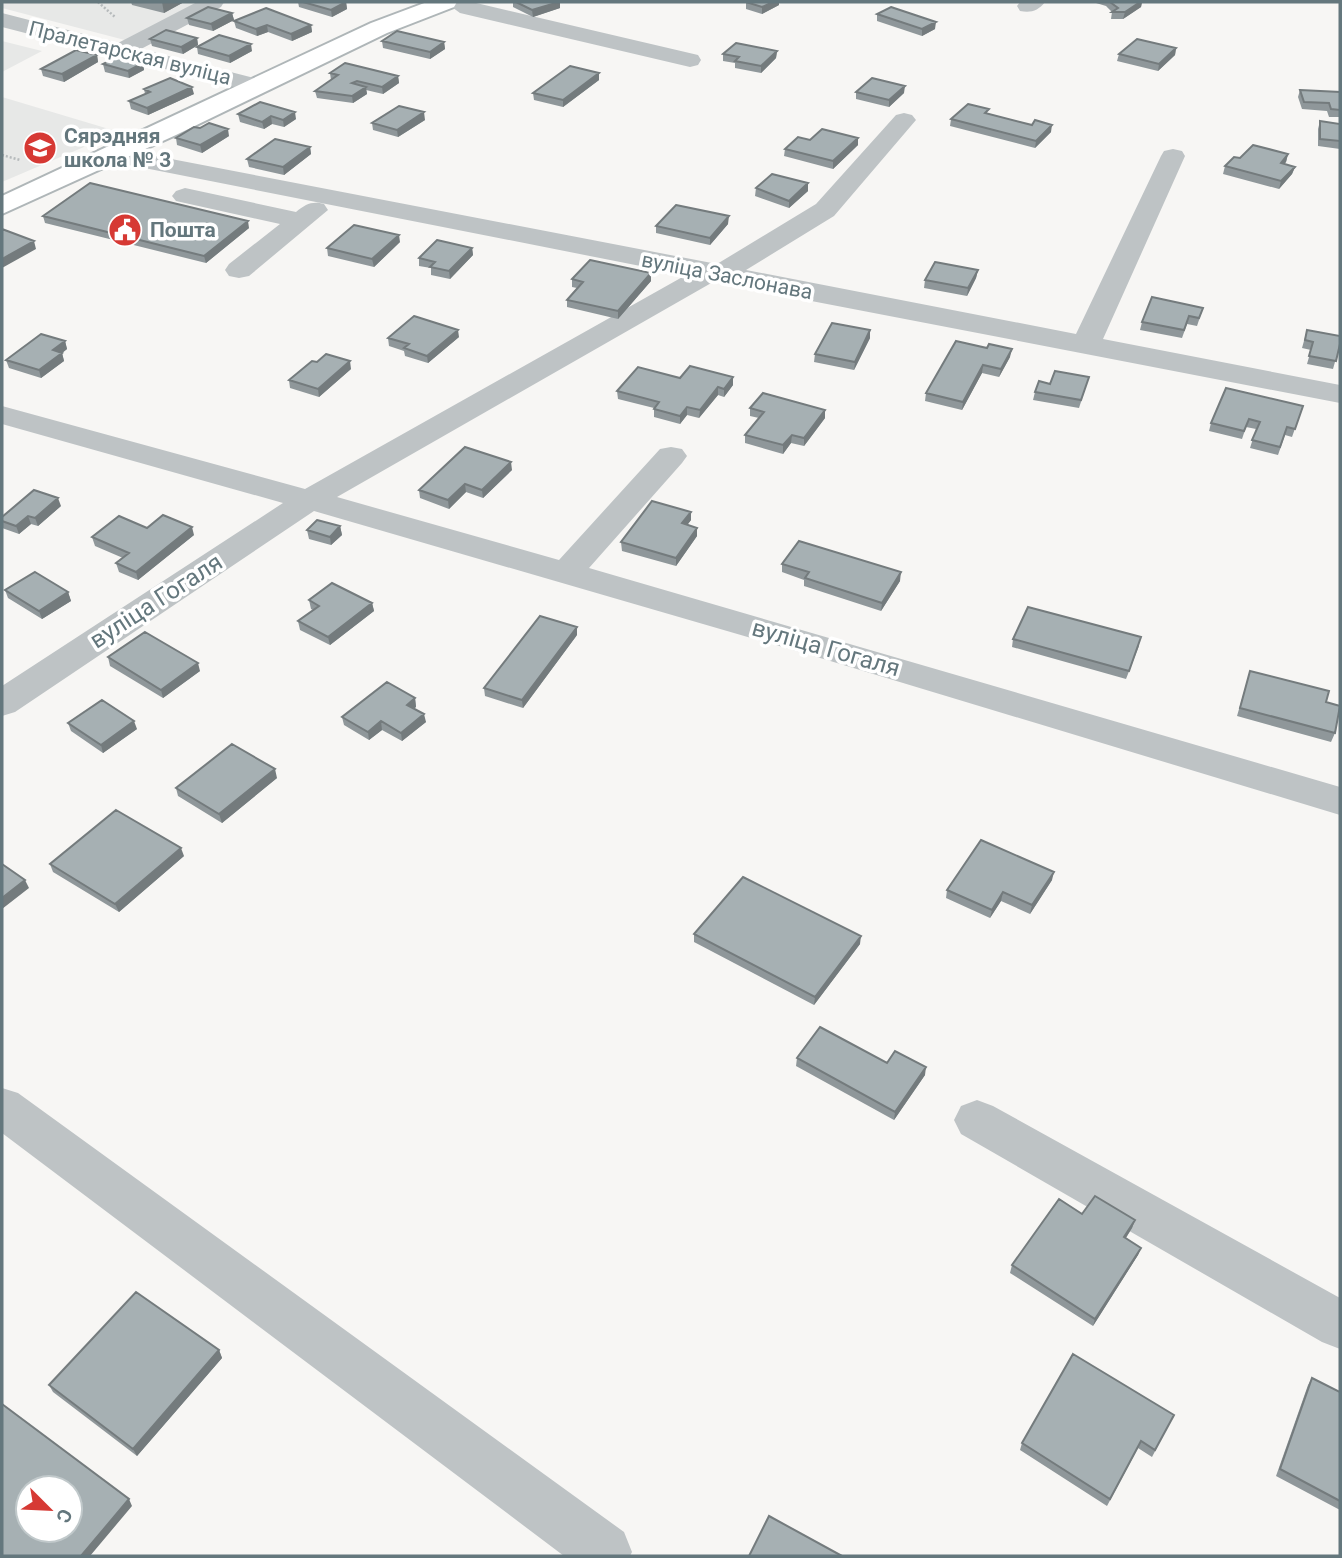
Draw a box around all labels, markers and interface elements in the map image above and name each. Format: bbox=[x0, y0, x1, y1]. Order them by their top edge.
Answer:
street label: Пралетарская вуліца bbox=[26, 16, 234, 90]
place label: Сярэдняя школа № 3 bbox=[64, 124, 171, 172]
school or university icon: Сярэдняя школа № 3 bbox=[21, 129, 59, 167]
public building icon: Пошта bbox=[106, 211, 144, 249]
place label: Пошта bbox=[150, 218, 216, 242]
street label: вуліца Заслонава bbox=[639, 248, 815, 304]
street label: вуліца Гогаля bbox=[84, 548, 228, 654]
street label: вуліца Гогаля bbox=[749, 614, 903, 682]
north arrow bbox=[14, 1474, 84, 1544]
text: С bbox=[51, 1505, 77, 1526]

